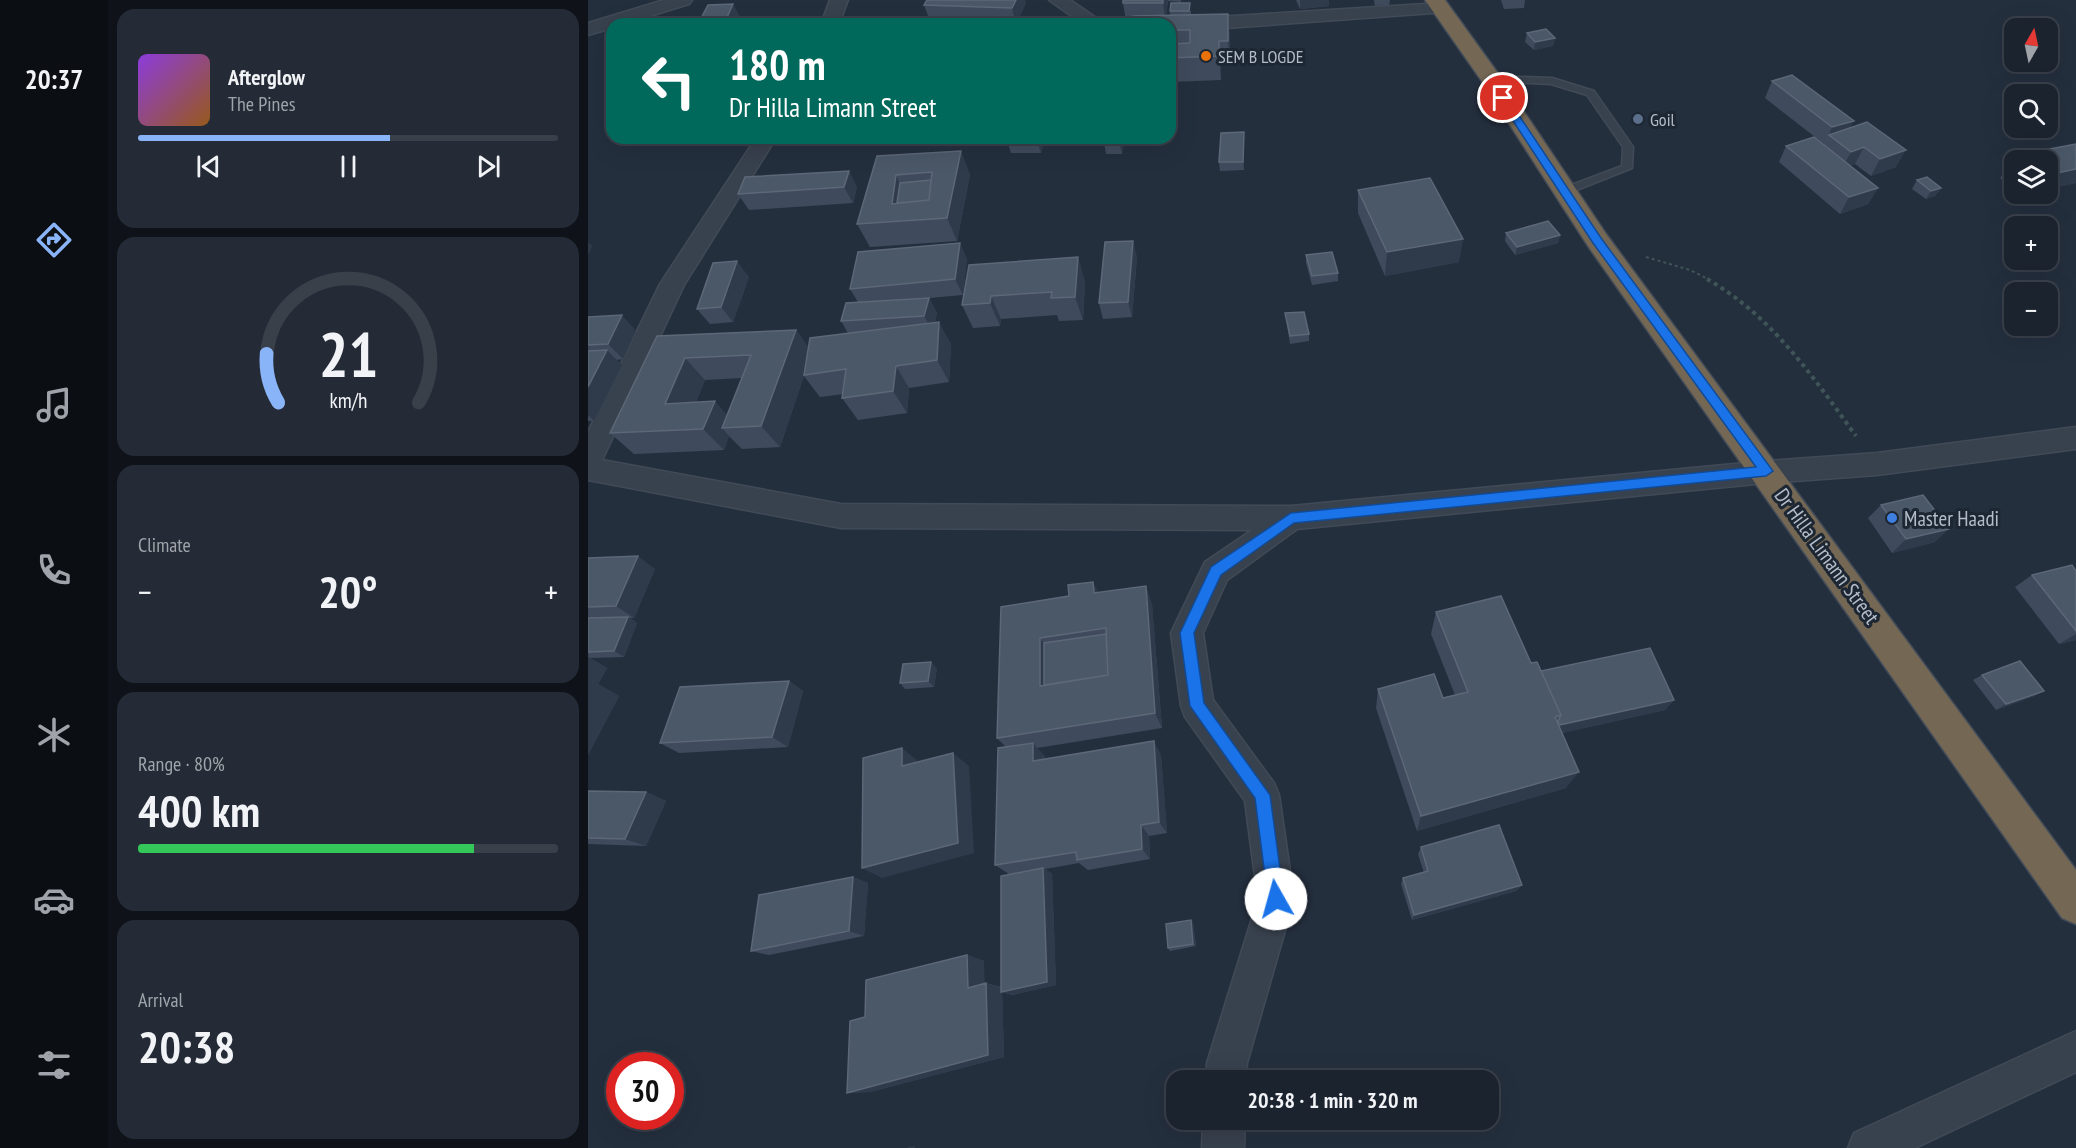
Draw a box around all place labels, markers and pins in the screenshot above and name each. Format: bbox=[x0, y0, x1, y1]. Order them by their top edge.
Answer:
place label: SEM B LOGDE bbox=[1218, 45, 1303, 68]
marker: SEM B LOGDE bbox=[1199, 49, 1213, 63]
pin bbox=[1477, 72, 1528, 123]
place label: Goil bbox=[1650, 108, 1676, 131]
marker: Goil bbox=[1631, 112, 1645, 126]
place label: Master Haadi bbox=[1904, 505, 1999, 532]
marker: Master Haadi bbox=[1885, 511, 1899, 525]

